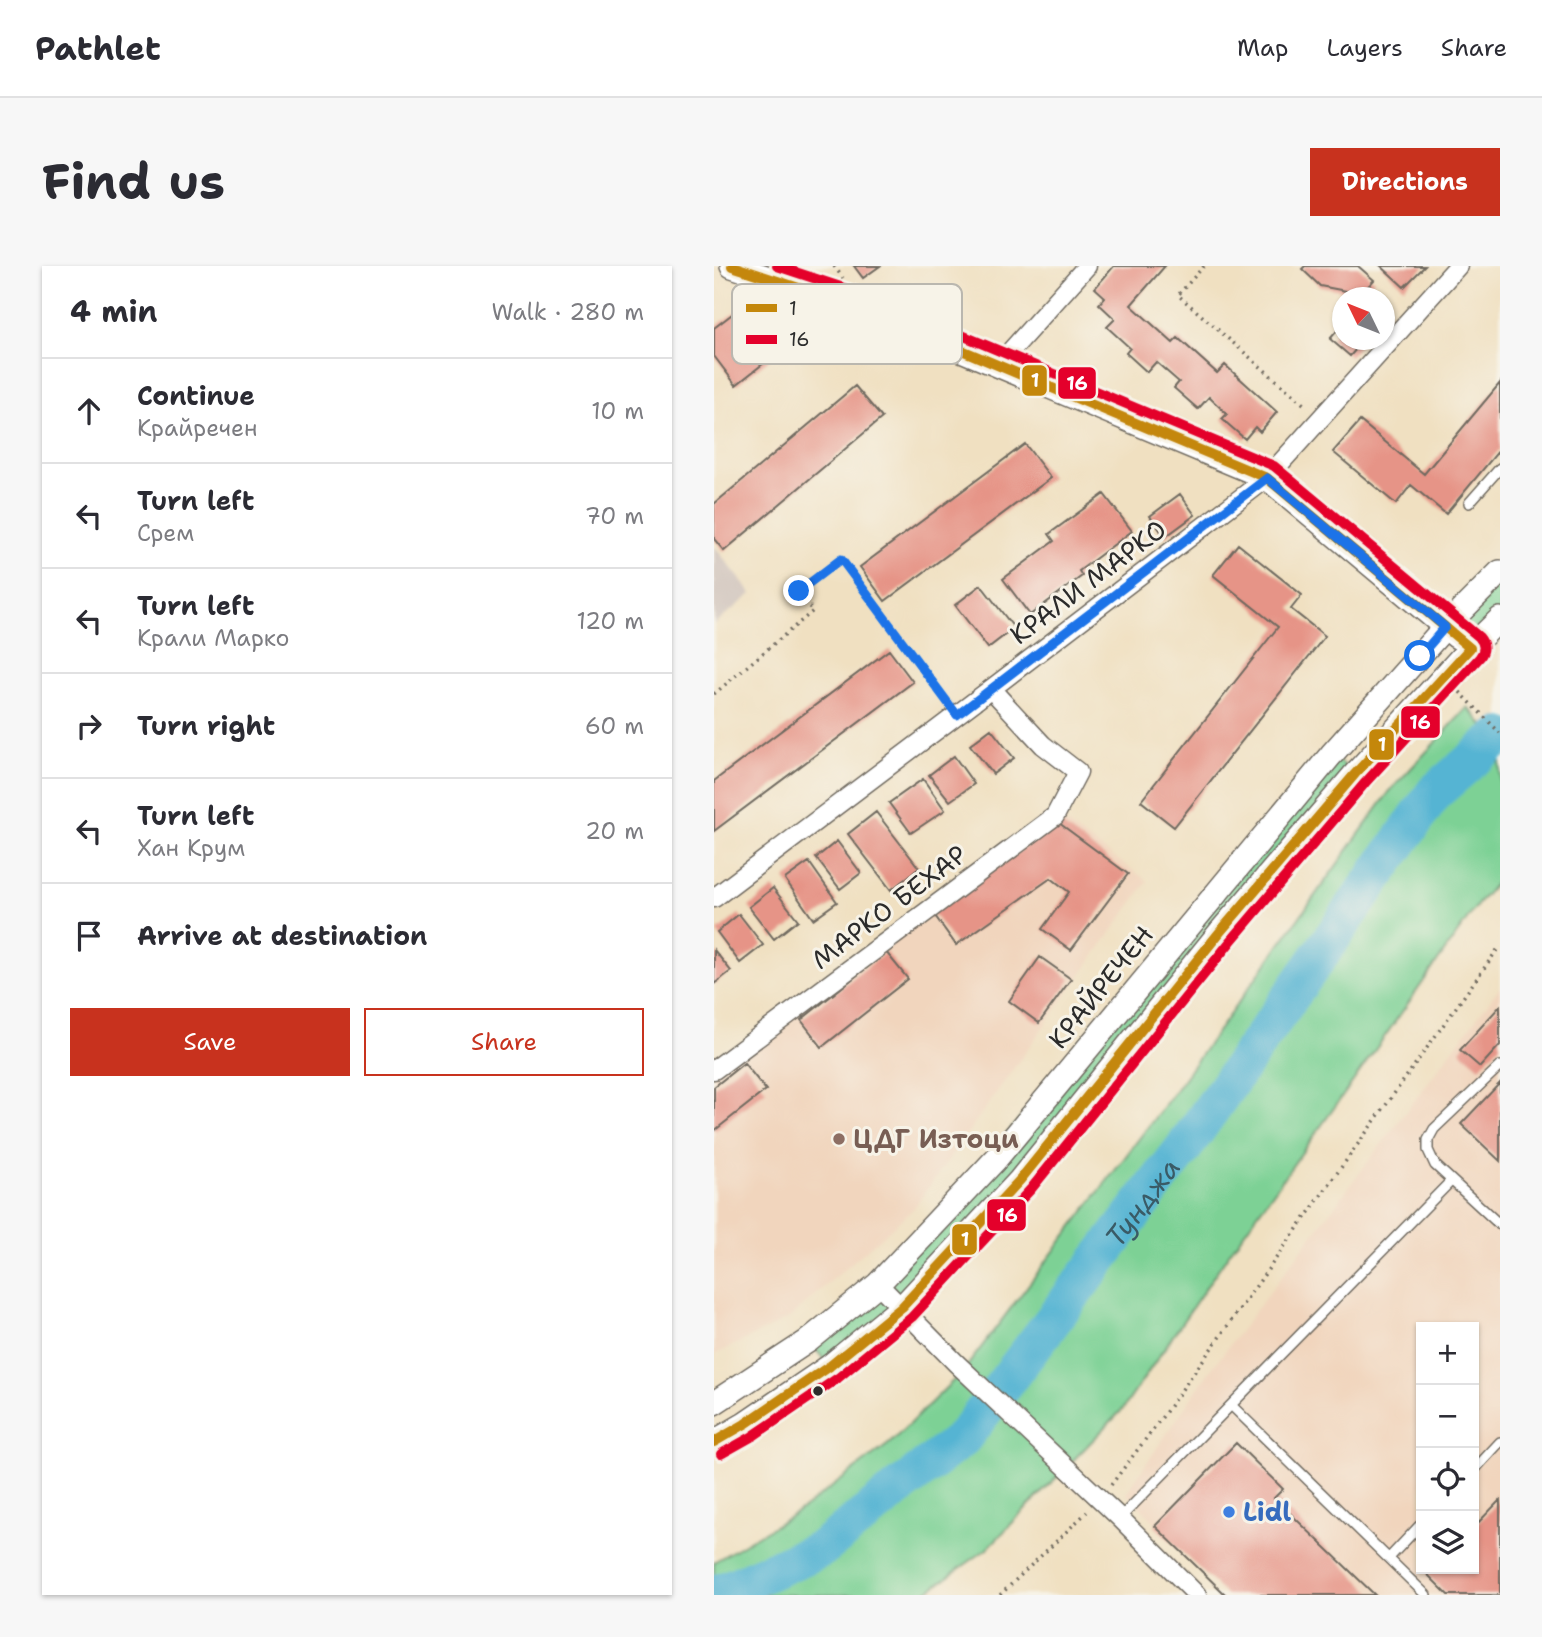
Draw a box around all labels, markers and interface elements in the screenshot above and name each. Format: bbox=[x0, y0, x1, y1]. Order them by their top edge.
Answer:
text: Pathlet bbox=[35, 26, 161, 71]
text: Map bbox=[1237, 32, 1288, 64]
text: Layers bbox=[1326, 32, 1403, 64]
text: Share bbox=[1441, 32, 1507, 64]
button: Directions bbox=[1310, 148, 1500, 216]
text: Find us bbox=[42, 149, 225, 215]
legend bbox=[732, 284, 962, 364]
north arrow bbox=[1332, 287, 1395, 350]
text: 4 min bbox=[70, 291, 157, 332]
text: 1 bbox=[789, 296, 797, 321]
text: Walk · 280 m bbox=[491, 297, 644, 327]
text: 16 bbox=[789, 327, 810, 352]
line badge: 1 bbox=[1021, 364, 1048, 397]
line badge: 16 bbox=[1057, 366, 1097, 400]
text: 1 bbox=[1031, 368, 1039, 393]
text: 16 bbox=[1066, 371, 1088, 396]
text: Continue bbox=[137, 378, 255, 413]
icon: ahead bbox=[70, 392, 108, 430]
text: 10 m bbox=[591, 396, 644, 426]
text: Крайречен bbox=[137, 413, 258, 443]
text: Turn left bbox=[137, 483, 254, 518]
icon: left bbox=[70, 497, 108, 535]
text: 70 m bbox=[585, 501, 644, 531]
street label: КРАЛИ МАРКО bbox=[1002, 511, 1173, 652]
text: Срем bbox=[137, 518, 194, 548]
route end bbox=[783, 575, 814, 606]
text: Turn left bbox=[137, 588, 254, 623]
icon: left bbox=[70, 602, 108, 640]
text: 120 m bbox=[576, 606, 644, 636]
text: Крали Марко bbox=[137, 623, 289, 653]
route start bbox=[1404, 640, 1435, 671]
line badge: 16 bbox=[1400, 705, 1441, 739]
icon: right bbox=[70, 707, 108, 745]
text: Turn right bbox=[137, 708, 275, 743]
text: 16 bbox=[1409, 710, 1431, 735]
text: 60 m bbox=[585, 711, 644, 741]
line badge: 1 bbox=[1368, 728, 1395, 761]
text: 1 bbox=[1378, 732, 1386, 757]
text: Turn left bbox=[137, 798, 254, 833]
icon: left bbox=[70, 812, 108, 850]
text: 20 m bbox=[585, 816, 644, 846]
text: Хан Крум bbox=[137, 833, 245, 863]
street label: МАРКО БЕХАР bbox=[804, 837, 973, 977]
icon: arrive bbox=[70, 917, 108, 955]
text: Arrive at destination bbox=[137, 918, 427, 953]
street label: КРАЙРЕЧЕН bbox=[1040, 918, 1161, 1056]
button: Save bbox=[70, 1008, 350, 1076]
button: Share bbox=[364, 1008, 644, 1076]
place label: ЦДГ Изтоци bbox=[853, 1121, 1019, 1156]
marker: ЦДГ Изтоци bbox=[831, 1131, 847, 1147]
water label: Тунджа bbox=[1096, 1150, 1189, 1255]
line badge: 16 bbox=[986, 1198, 1027, 1232]
text: 16 bbox=[996, 1203, 1018, 1228]
line badge: 1 bbox=[951, 1223, 978, 1256]
text: 1 bbox=[961, 1227, 969, 1252]
map controls bbox=[1416, 1322, 1479, 1574]
button: + bbox=[1416, 1322, 1479, 1385]
unlabelled marker bbox=[811, 1384, 825, 1398]
button: − bbox=[1416, 1385, 1479, 1448]
button: locate bbox=[1416, 1448, 1479, 1511]
place label: Lidl bbox=[1243, 1494, 1291, 1529]
marker: Lidl bbox=[1221, 1504, 1237, 1520]
button: layers bbox=[1416, 1511, 1479, 1574]

